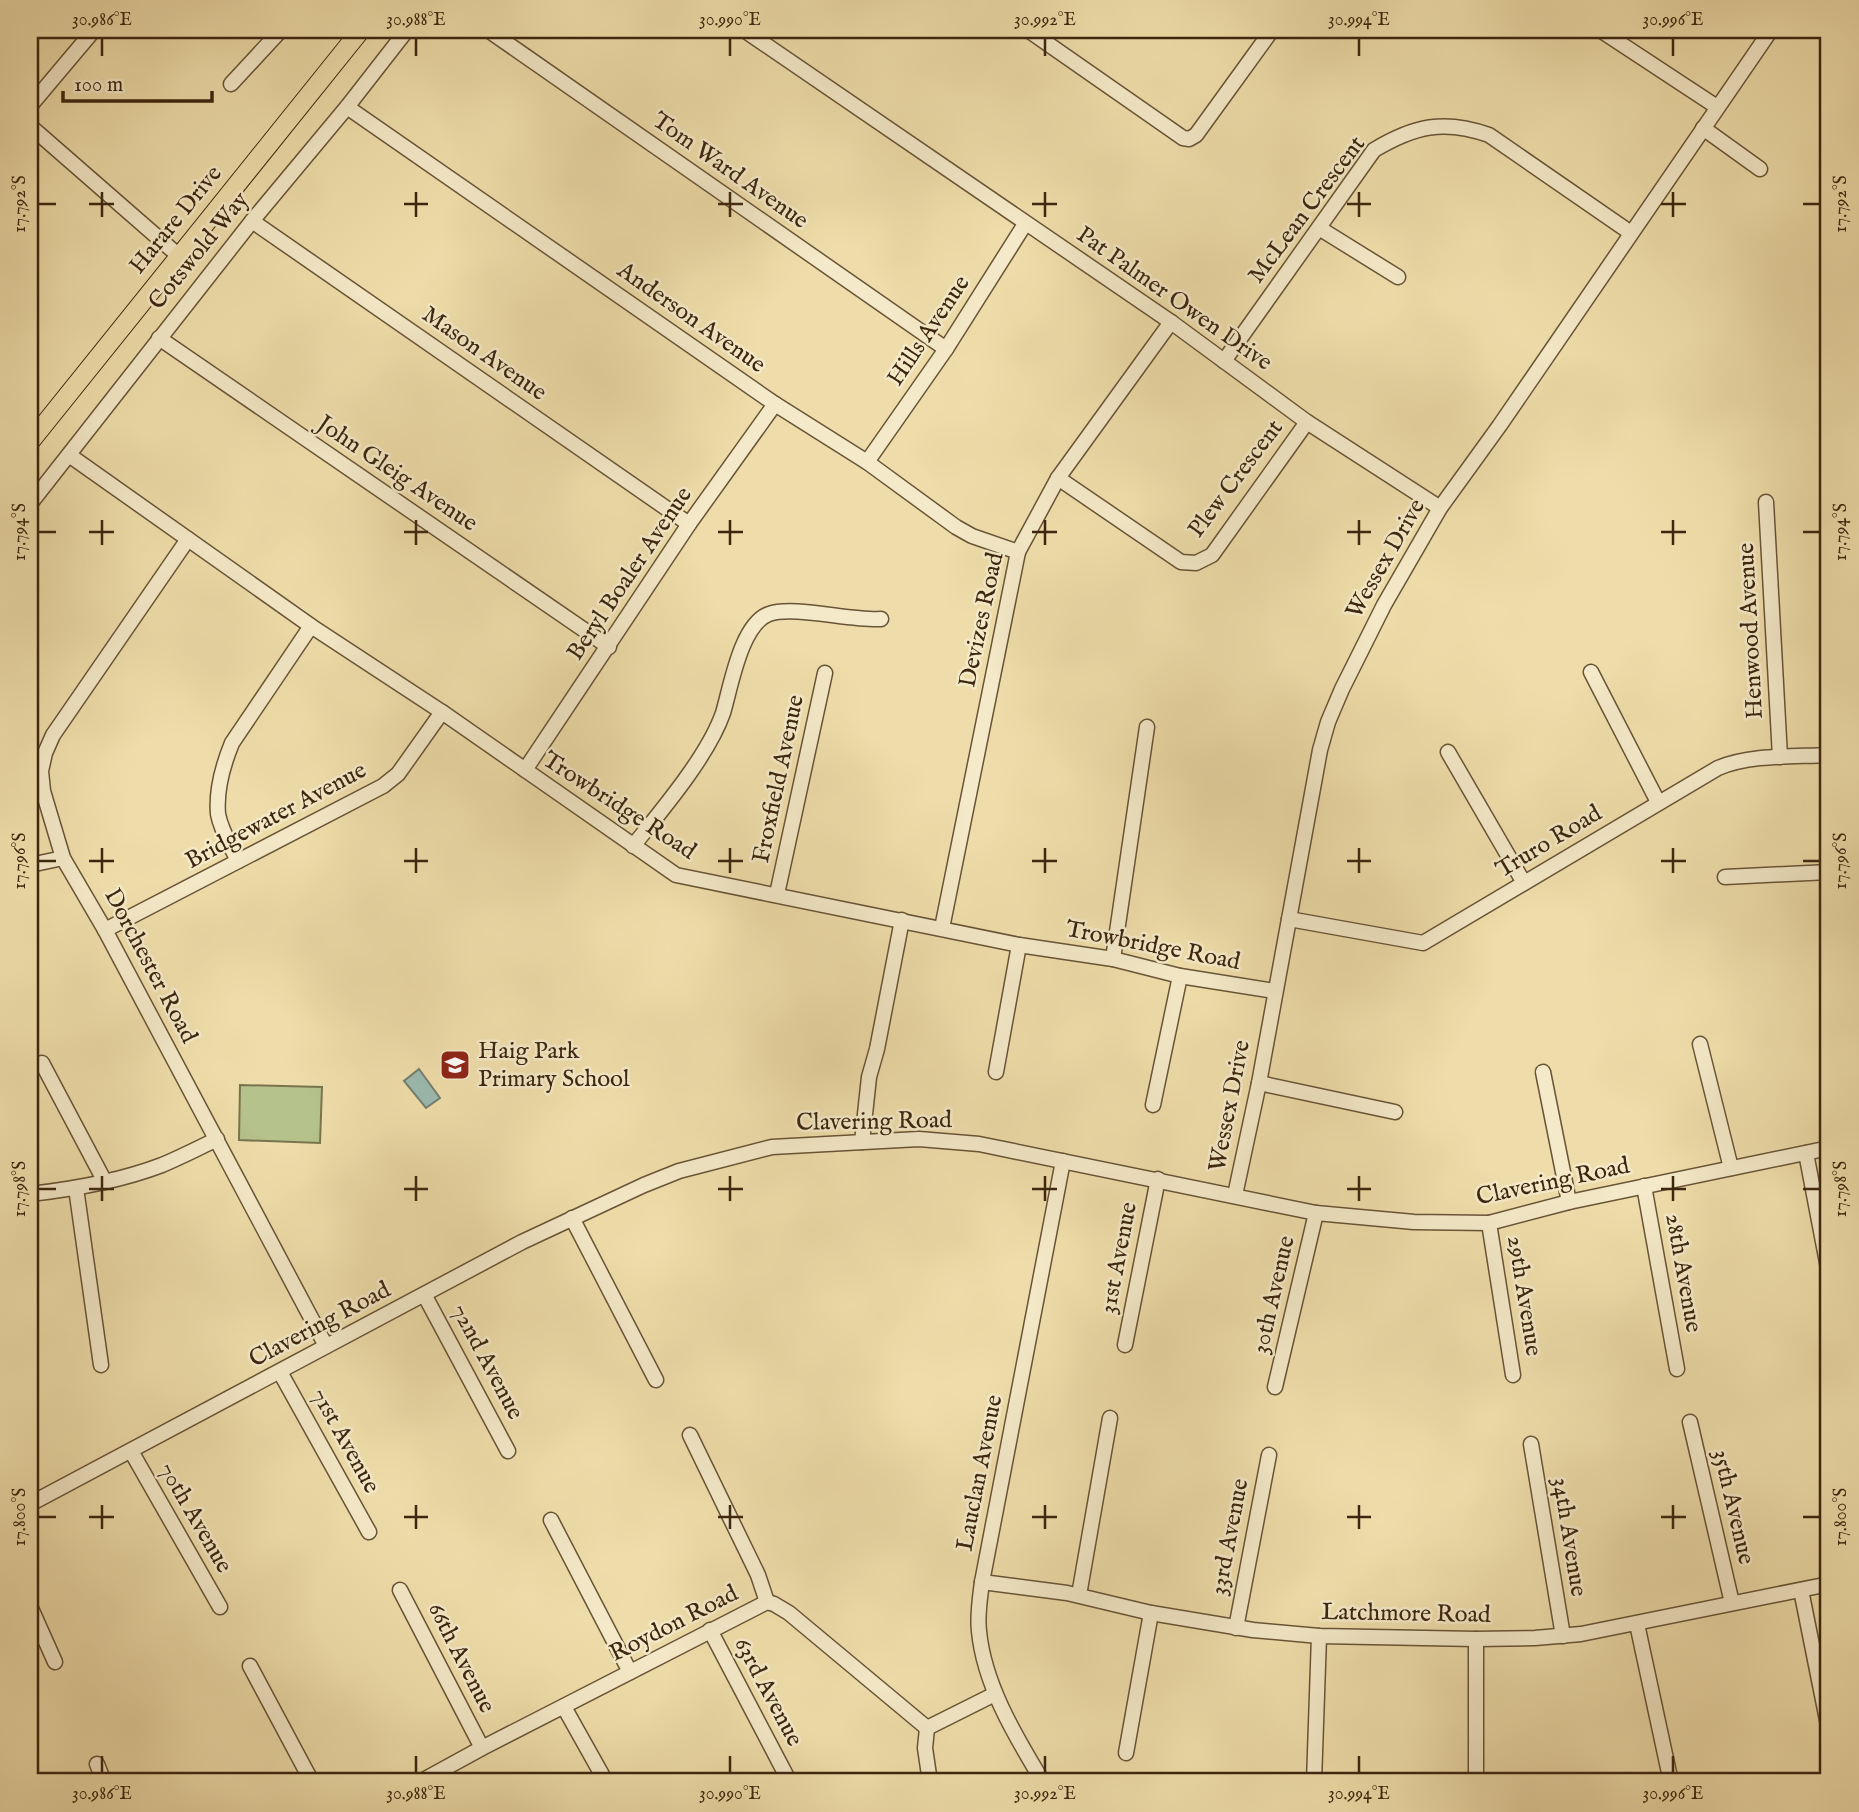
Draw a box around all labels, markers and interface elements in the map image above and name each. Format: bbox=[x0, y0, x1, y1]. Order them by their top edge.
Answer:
text: 30.986°E bbox=[72, 9, 132, 32]
text: 30.988°E bbox=[386, 9, 446, 32]
text: 30.990°E bbox=[699, 9, 761, 32]
text: 30.992°E bbox=[1014, 9, 1076, 32]
text: 30.994°E bbox=[1328, 9, 1390, 32]
text: 30.996°E bbox=[1643, 9, 1703, 32]
scale bar bbox=[63, 60, 212, 104]
text: 100 m bbox=[74, 72, 123, 99]
street label: Tom Ward Avenue bbox=[646, 106, 814, 236]
street label: McLean Crescent bbox=[1241, 130, 1373, 290]
street label: Harare Drive bbox=[123, 159, 229, 281]
text: 17.792°S bbox=[9, 175, 32, 233]
text: 17.792°S bbox=[1830, 175, 1853, 233]
street label: Cotswold Way bbox=[142, 186, 256, 316]
street label: Pat Palmer Owen Drive bbox=[1070, 220, 1278, 378]
street label: Anderson Avenue bbox=[610, 255, 771, 381]
street label: Hills Avenue bbox=[881, 270, 977, 392]
street label: Mason Avenue bbox=[415, 300, 553, 408]
street label: John Gleig Avenue bbox=[308, 407, 483, 539]
street label: Plew Crescent bbox=[1182, 414, 1290, 544]
street label: Beryl Boaler Avenue bbox=[560, 481, 700, 667]
street label: Wessex Drive bbox=[1339, 493, 1433, 625]
text: 17.794°S bbox=[9, 503, 32, 561]
text: 17.794°S bbox=[1830, 503, 1853, 561]
street label: Henwood Avenue bbox=[1731, 542, 1771, 720]
street label: Devizes Road bbox=[953, 549, 1011, 690]
street label: Froxfield Avenue bbox=[746, 692, 812, 866]
street label: Trowbridge Road bbox=[536, 745, 702, 867]
street label: Bridgewater Avenue bbox=[180, 755, 372, 877]
street label: Truro Road bbox=[1490, 798, 1608, 886]
text: 17.796°S bbox=[9, 833, 32, 889]
text: 17.796°S bbox=[1830, 833, 1853, 889]
street label: Dorchester Road bbox=[96, 883, 204, 1049]
street label: Trowbridge Road bbox=[1063, 914, 1243, 978]
place label: Haig Park Primary School bbox=[478, 1036, 630, 1095]
street label: Wessex Drive bbox=[1202, 1038, 1258, 1174]
school or university icon: Haig Park Primary School bbox=[438, 1048, 472, 1082]
street label: Clavering Road bbox=[796, 1105, 952, 1139]
street label: Clavering Road bbox=[1474, 1151, 1633, 1213]
text: 17.798°S bbox=[9, 1161, 32, 1217]
text: 17.798°S bbox=[1830, 1161, 1853, 1217]
street label: 31st Avenue bbox=[1093, 1200, 1145, 1316]
street label: 28th Avenue bbox=[1657, 1211, 1709, 1335]
street label: 30th Avenue bbox=[1245, 1233, 1303, 1357]
street label: 29th Avenue bbox=[1499, 1234, 1549, 1358]
street label: Clavering Road bbox=[244, 1275, 396, 1375]
street label: 72nd Avenue bbox=[444, 1299, 530, 1425]
street label: 71st Avenue bbox=[303, 1383, 387, 1499]
street label: Lauclan Avenue bbox=[950, 1392, 1010, 1554]
street label: 35th Avenue bbox=[1705, 1446, 1761, 1568]
street label: 70th Avenue bbox=[151, 1457, 239, 1579]
street label: 34th Avenue bbox=[1544, 1475, 1594, 1599]
street label: 33rd Avenue bbox=[1204, 1476, 1256, 1598]
text: 17.800°S bbox=[9, 1488, 32, 1546]
text: 17.800°S bbox=[1830, 1488, 1853, 1546]
street label: Roydon Road bbox=[605, 1578, 744, 1670]
street label: Latchmore Road bbox=[1321, 1597, 1491, 1631]
street label: 66th Avenue bbox=[420, 1598, 502, 1718]
street label: 63rd Avenue bbox=[726, 1632, 810, 1752]
text: 30.986°E bbox=[72, 1783, 132, 1806]
text: 30.988°E bbox=[386, 1783, 446, 1806]
text: 30.990°E bbox=[699, 1783, 761, 1806]
text: 30.992°E bbox=[1014, 1783, 1076, 1806]
text: 30.994°E bbox=[1328, 1783, 1390, 1806]
text: 30.996°E bbox=[1643, 1783, 1703, 1806]

